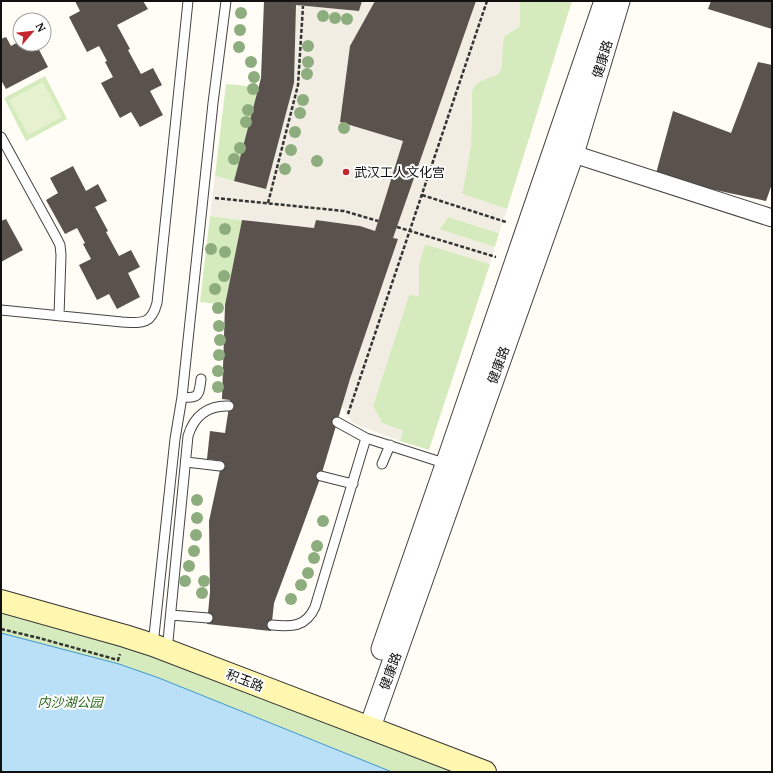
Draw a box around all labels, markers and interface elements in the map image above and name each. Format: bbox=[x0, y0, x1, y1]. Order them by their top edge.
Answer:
north arrow bbox=[12, 12, 52, 52]
text: N bbox=[33, 20, 49, 35]
street label: 健康路 bbox=[588, 38, 616, 80]
place label: 武汉工人文化宫 bbox=[354, 163, 445, 181]
marker: 武汉工人文化宫 bbox=[341, 167, 351, 177]
street label: 健康路 bbox=[483, 344, 513, 386]
street label: 健康路 bbox=[375, 650, 405, 692]
street label: 积玉路 bbox=[224, 665, 266, 695]
park label: 内沙湖公园 bbox=[37, 693, 104, 711]

